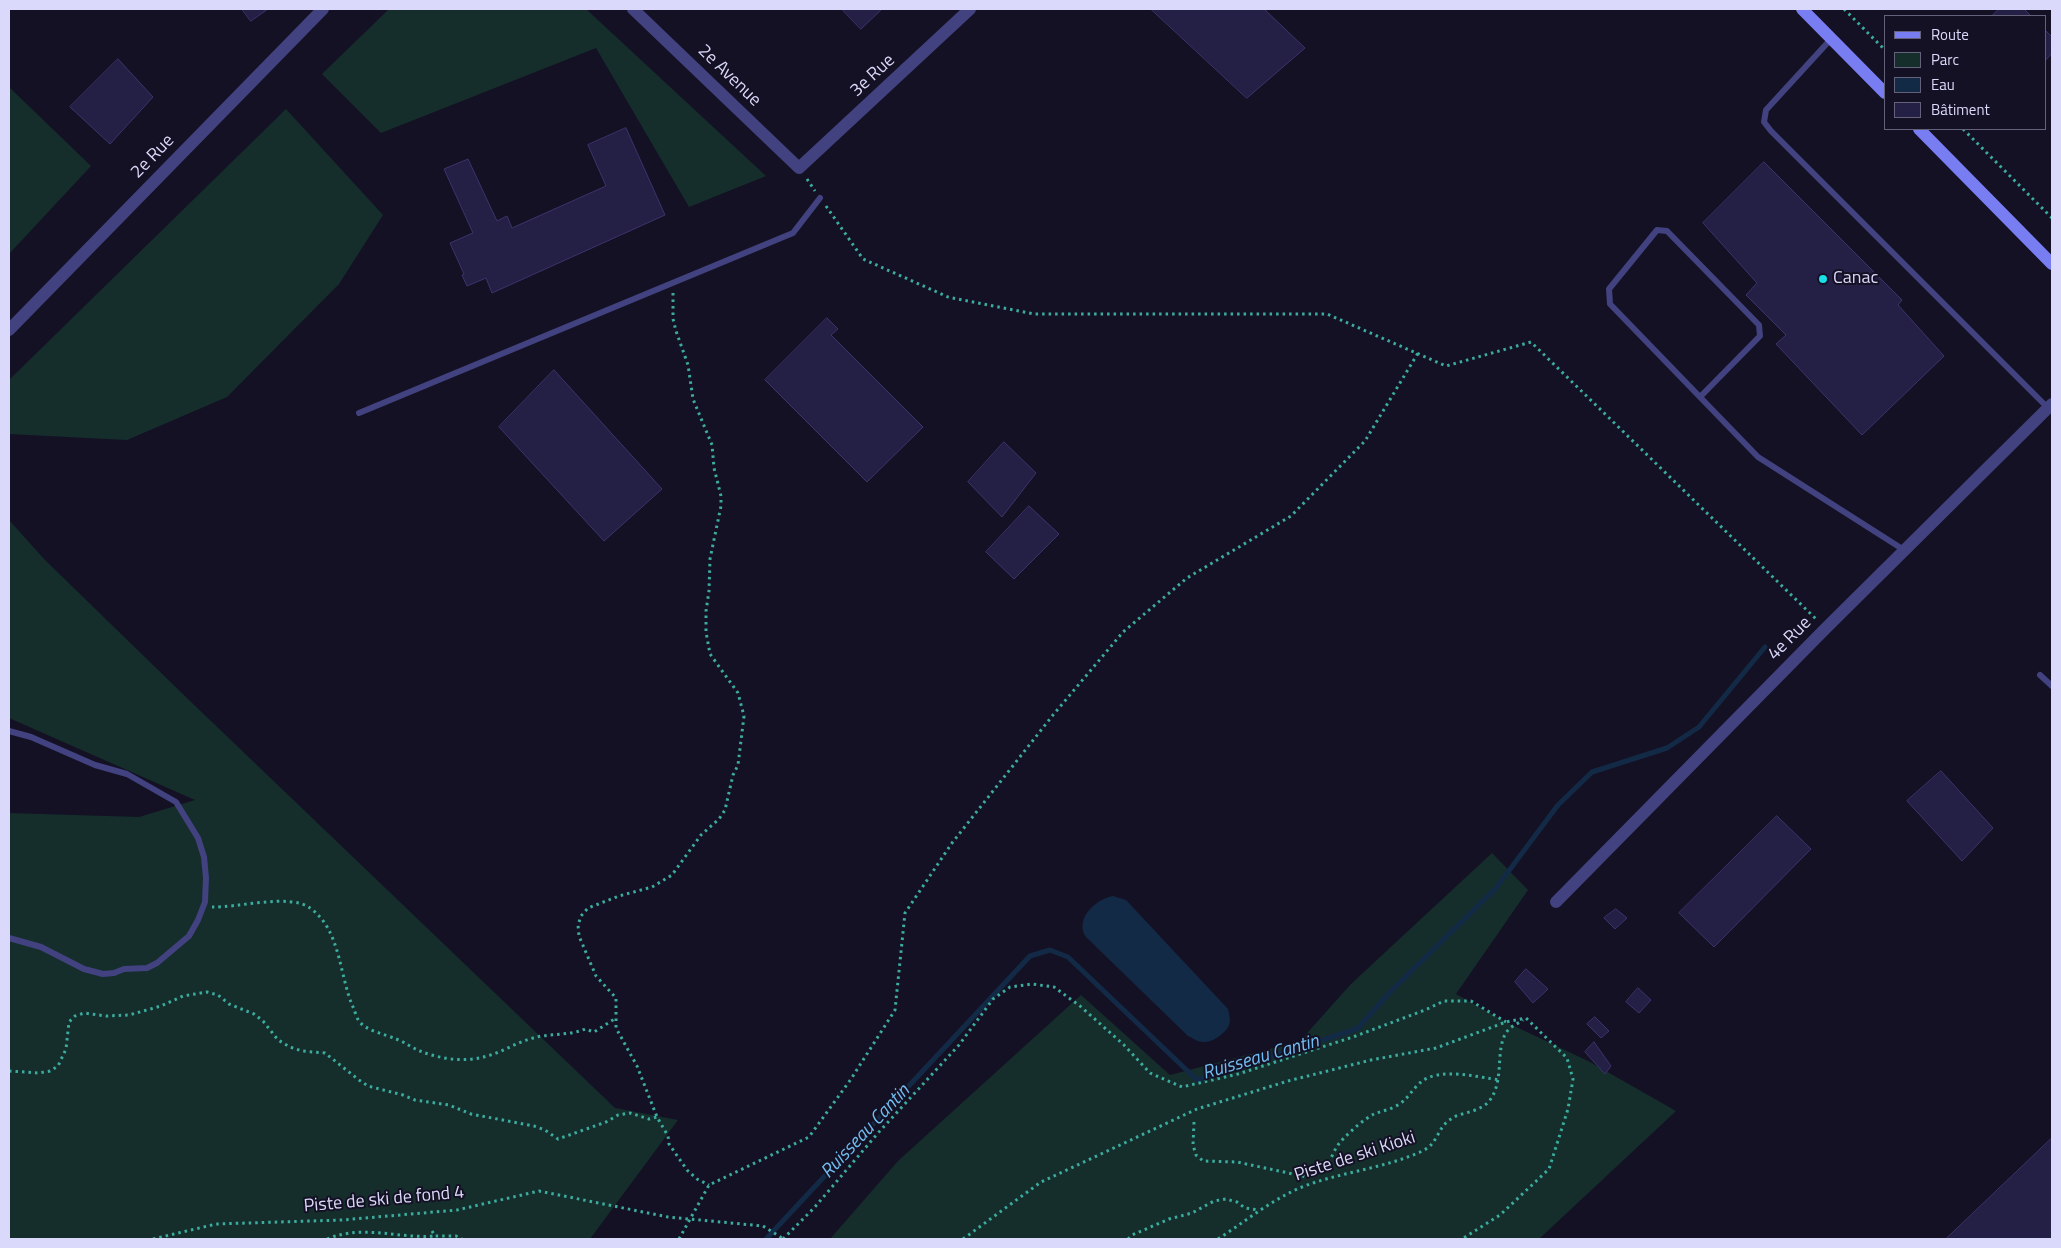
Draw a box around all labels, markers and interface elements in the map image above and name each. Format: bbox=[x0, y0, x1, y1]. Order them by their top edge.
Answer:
legend bbox=[1884, 15, 2046, 130]
text: Route bbox=[1931, 23, 1969, 46]
street label: 2e Avenue bbox=[693, 41, 765, 111]
text: Parc bbox=[1931, 48, 1959, 71]
street label: 3e Rue bbox=[846, 50, 900, 102]
text: Eau bbox=[1931, 73, 1955, 96]
text: Bâtiment bbox=[1931, 98, 1990, 121]
street label: 2e Rue bbox=[127, 131, 179, 183]
place label: Canac bbox=[1833, 268, 1878, 290]
marker: Canac bbox=[1817, 273, 1829, 285]
street label: 4e Rue bbox=[1764, 613, 1816, 665]
water label: Ruisseau Cantin bbox=[1200, 1031, 1322, 1085]
water label: Ruisseau Cantin bbox=[817, 1080, 915, 1184]
street label: Piste de ski Kioki bbox=[1292, 1127, 1418, 1187]
street label: Piste de ski de fond 4 bbox=[303, 1182, 465, 1218]

